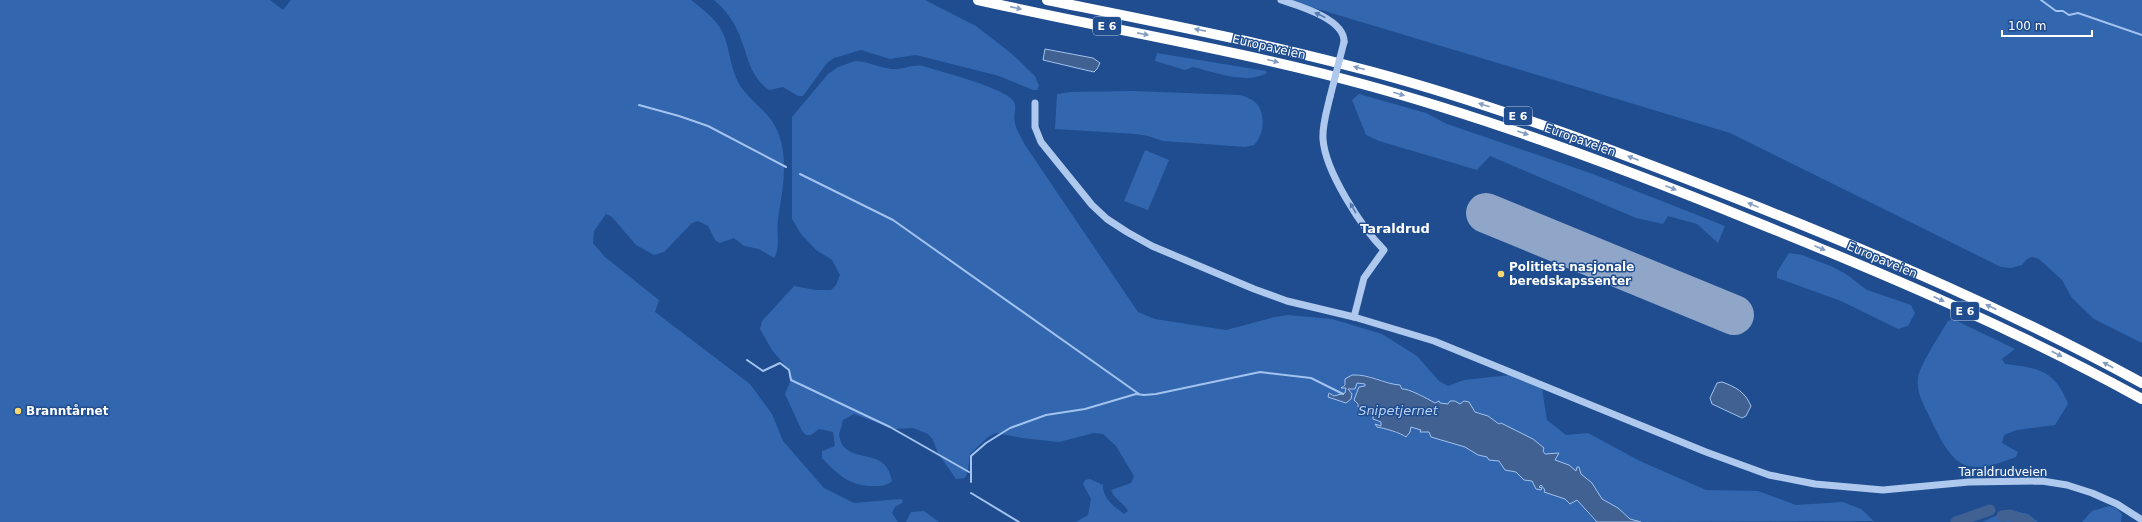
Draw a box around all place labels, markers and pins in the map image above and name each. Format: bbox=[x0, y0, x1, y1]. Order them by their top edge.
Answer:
place label: Politiets nasjonale beredskapssenter bbox=[1509, 260, 1634, 288]
marker: Politiets nasjonale beredskapssenter bbox=[1496, 269, 1506, 279]
place label: Branntårnet bbox=[26, 404, 109, 418]
marker: Branntårnet bbox=[13, 406, 23, 416]

